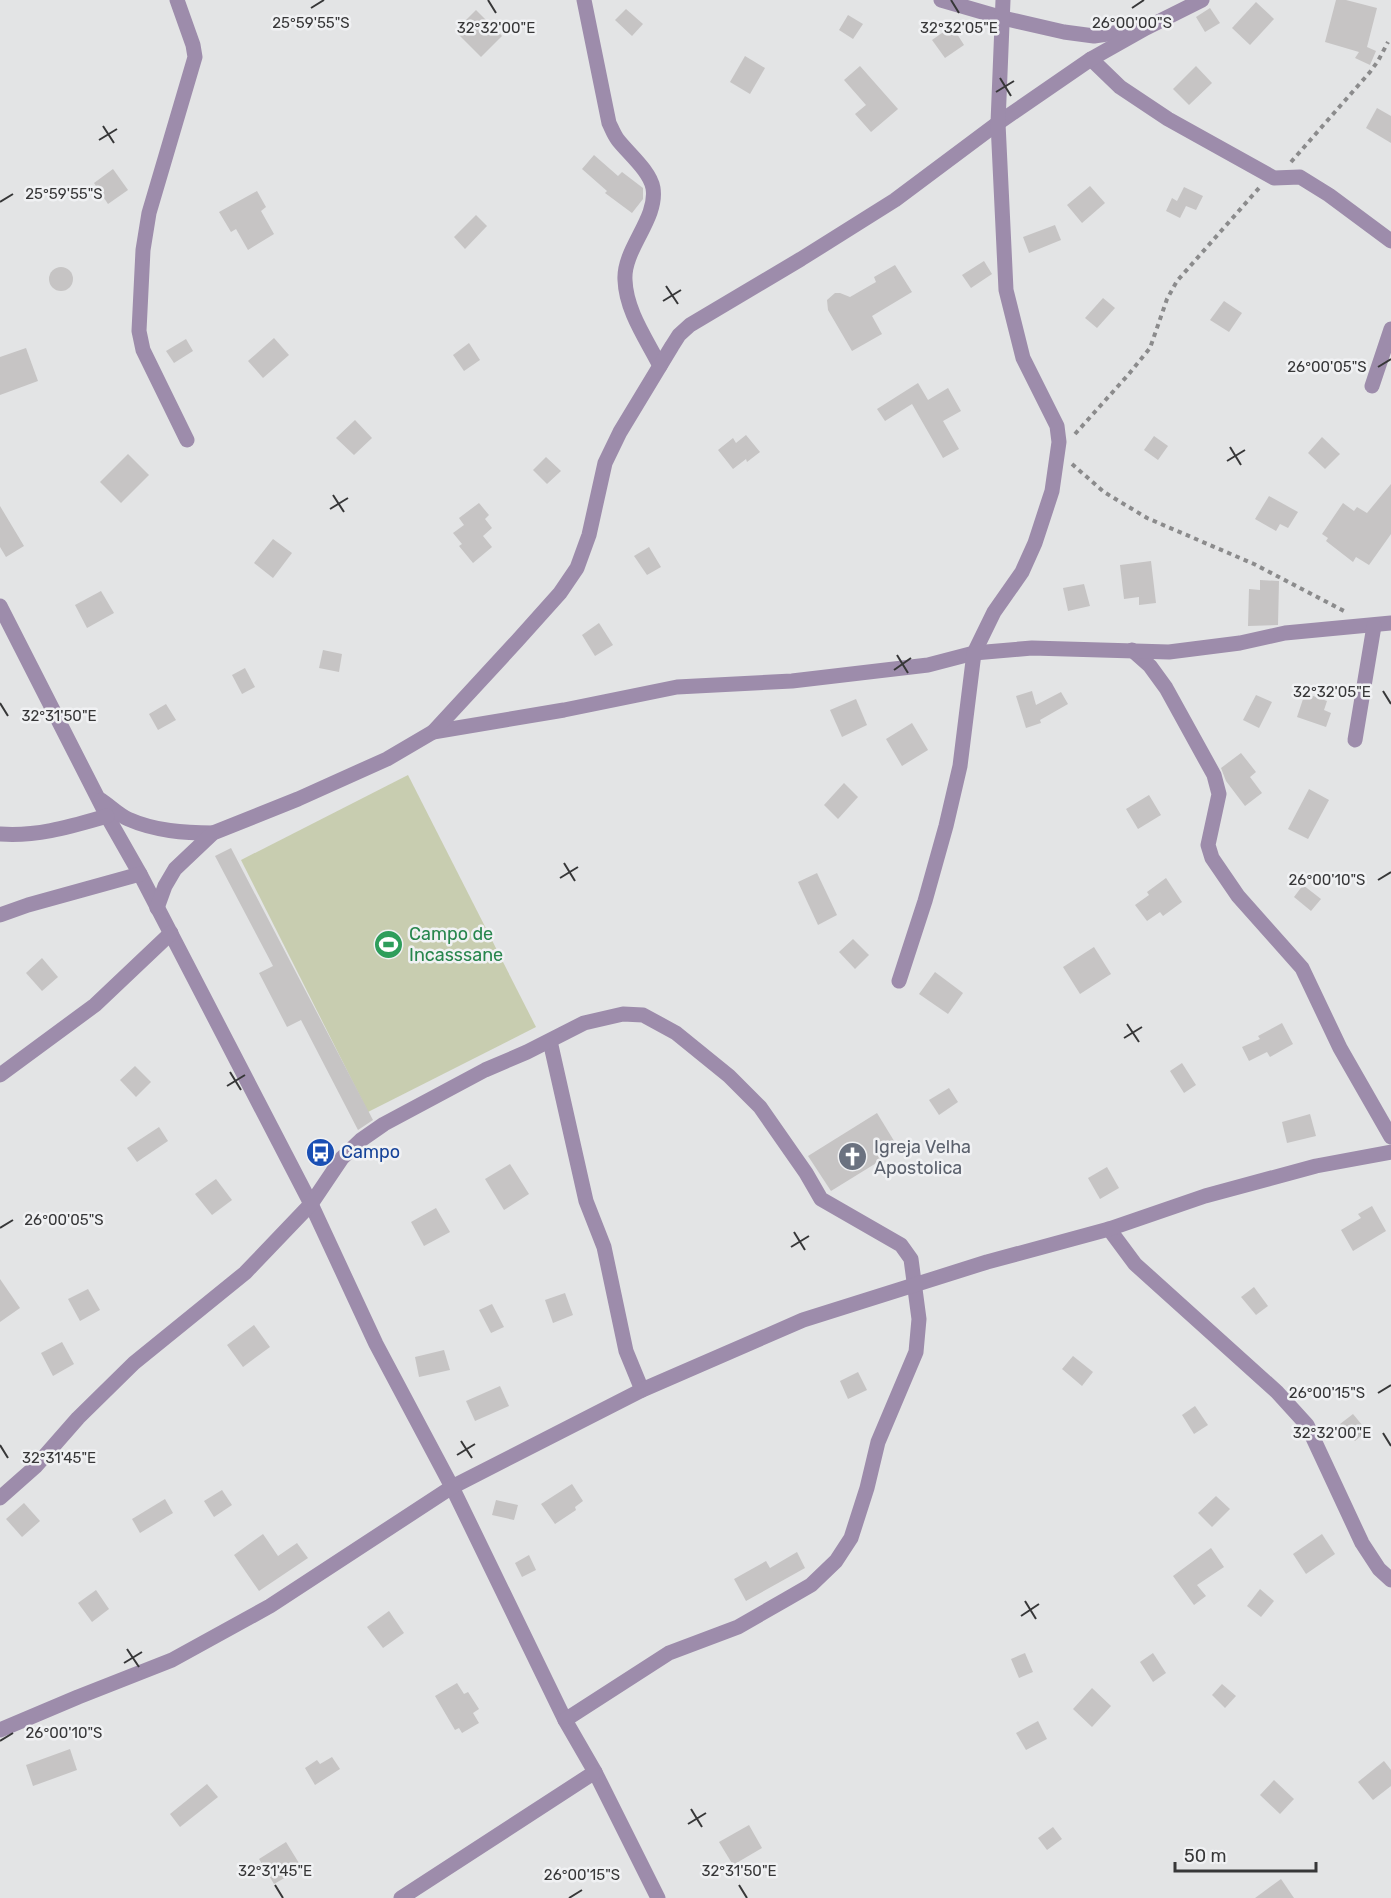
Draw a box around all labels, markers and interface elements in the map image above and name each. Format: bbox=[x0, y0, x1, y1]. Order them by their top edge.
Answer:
text: 25°59'55"S bbox=[272, 14, 350, 32]
text: 26°00'00"S bbox=[1092, 14, 1172, 32]
text: 32°32'00"E bbox=[457, 19, 535, 37]
text: 32°32'05"E bbox=[920, 19, 998, 37]
text: 25°59'55"S bbox=[25, 185, 103, 203]
text: 26°00'05"S bbox=[1287, 358, 1367, 376]
text: 32°32'05"E bbox=[1293, 683, 1371, 701]
text: 32°31'50"E bbox=[21, 707, 97, 725]
text: 26°00'10"S bbox=[1289, 871, 1365, 889]
place label: Campo de Incasssane bbox=[409, 923, 503, 966]
sports icon: Campo de Incasssane bbox=[372, 928, 404, 960]
bus stop icon: Campo bbox=[304, 1136, 336, 1168]
place label: Igreja Velha Apostolica bbox=[874, 1136, 971, 1179]
place label: Campo bbox=[341, 1141, 400, 1163]
church icon: Igreja Velha Apostolica bbox=[837, 1141, 869, 1173]
text: 26°00'05"S bbox=[24, 1211, 104, 1229]
text: 26°00'15"S bbox=[1289, 1384, 1365, 1402]
text: 32°32'00"E bbox=[1293, 1424, 1371, 1442]
text: 32°31'45"E bbox=[22, 1449, 96, 1467]
text: 26°00'10"S bbox=[26, 1724, 102, 1742]
scale bar bbox=[1175, 1835, 1316, 1873]
text: 50 m bbox=[1184, 1845, 1227, 1867]
text: 32°31'45"E bbox=[238, 1862, 312, 1880]
text: 32°31'50"E bbox=[701, 1862, 777, 1880]
text: 26°00'15"S bbox=[544, 1866, 620, 1884]

